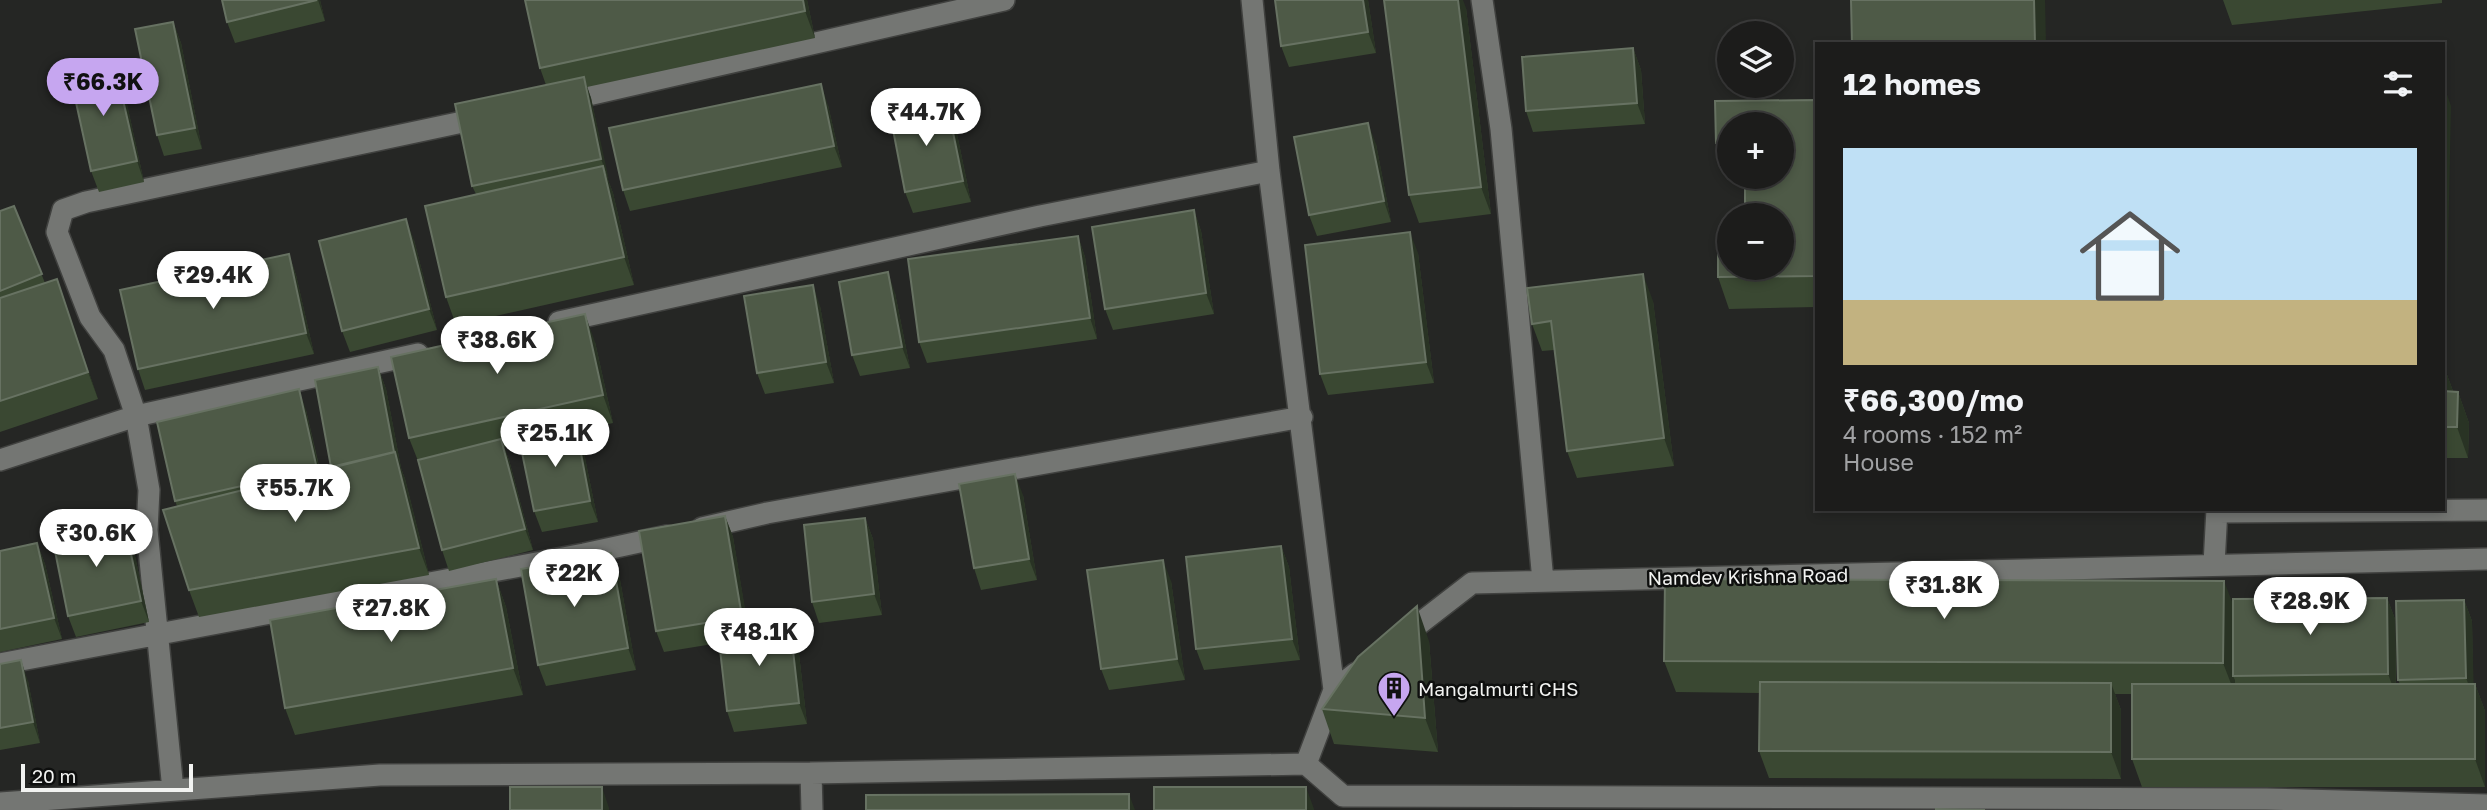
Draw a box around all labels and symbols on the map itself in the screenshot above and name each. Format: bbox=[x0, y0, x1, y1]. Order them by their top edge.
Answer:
pin: ₹66.3K bbox=[46, 58, 160, 118]
pin: ₹44.7K bbox=[869, 88, 983, 148]
pin: ₹29.4K bbox=[156, 252, 270, 311]
pin: ₹38.6K bbox=[440, 316, 554, 376]
pin: ₹25.1K bbox=[498, 410, 612, 469]
pin: ₹55.7K bbox=[238, 464, 352, 524]
pin: ₹30.6K bbox=[39, 510, 153, 569]
pin: ₹22K bbox=[533, 550, 615, 609]
pin: ₹31.8K bbox=[1887, 562, 2001, 621]
street label: Namdev Krishna Road bbox=[1647, 563, 1849, 589]
pin: ₹28.9K bbox=[2253, 578, 2367, 637]
pin: ₹27.8K bbox=[334, 584, 448, 644]
pin: ₹48.1K bbox=[702, 608, 816, 668]
building icon: Mangalmurti CHS bbox=[1375, 669, 1413, 718]
place label: Mangalmurti CHS bbox=[1418, 677, 1578, 700]
scale bar bbox=[21, 761, 192, 793]

